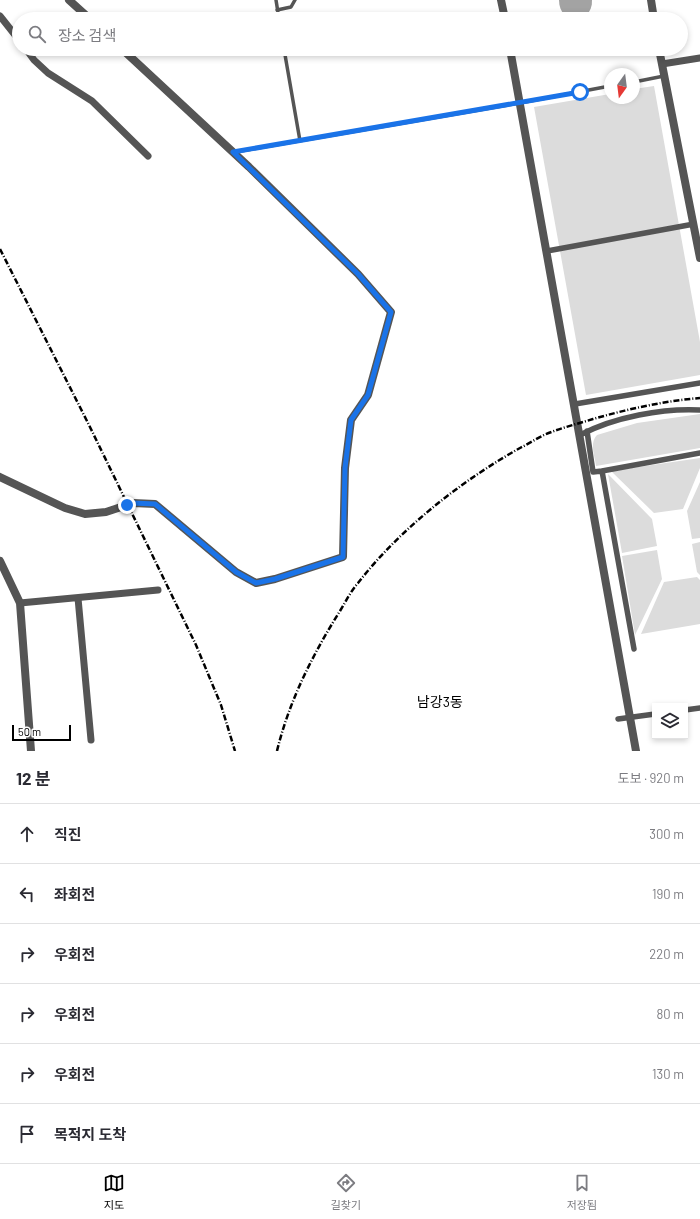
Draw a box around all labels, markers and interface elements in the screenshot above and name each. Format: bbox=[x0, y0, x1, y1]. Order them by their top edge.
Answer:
search box bbox=[12, 12, 688, 56]
icon: search bbox=[26, 23, 48, 45]
text: 장소 검색 bbox=[58, 26, 116, 44]
north arrow bbox=[604, 68, 640, 104]
route start bbox=[571, 83, 589, 101]
route end bbox=[118, 496, 136, 514]
district label: 남강3동 bbox=[417, 693, 463, 710]
map controls bbox=[652, 703, 688, 739]
button: layers bbox=[652, 703, 688, 739]
scale bar bbox=[12, 723, 71, 742]
text: 50 m bbox=[18, 725, 41, 738]
text: 12 분 bbox=[16, 768, 51, 788]
text: 도보 · 920 m bbox=[618, 770, 684, 786]
icon: ahead bbox=[16, 823, 38, 845]
text: 직진 bbox=[54, 825, 82, 843]
text: 300 m bbox=[649, 826, 684, 842]
icon: left bbox=[16, 883, 38, 905]
text: 좌회전 bbox=[54, 885, 95, 903]
text: 190 m bbox=[652, 886, 684, 902]
icon: right bbox=[16, 943, 38, 965]
text: 우회전 bbox=[54, 945, 95, 963]
text: 220 m bbox=[649, 946, 684, 962]
icon: right bbox=[16, 1003, 38, 1025]
text: 우회전 bbox=[54, 1005, 95, 1023]
text: 80 m bbox=[657, 1006, 684, 1022]
icon: right bbox=[16, 1063, 38, 1085]
text: 우회전 bbox=[54, 1065, 95, 1083]
text: 130 m bbox=[652, 1066, 684, 1082]
icon: arrive bbox=[16, 1123, 38, 1145]
text: 목적지 도착 bbox=[54, 1125, 126, 1143]
tab: 지도 bbox=[103, 1172, 125, 1212]
tab: 길찾기 bbox=[331, 1172, 361, 1212]
tab: 저장됨 bbox=[567, 1172, 597, 1212]

